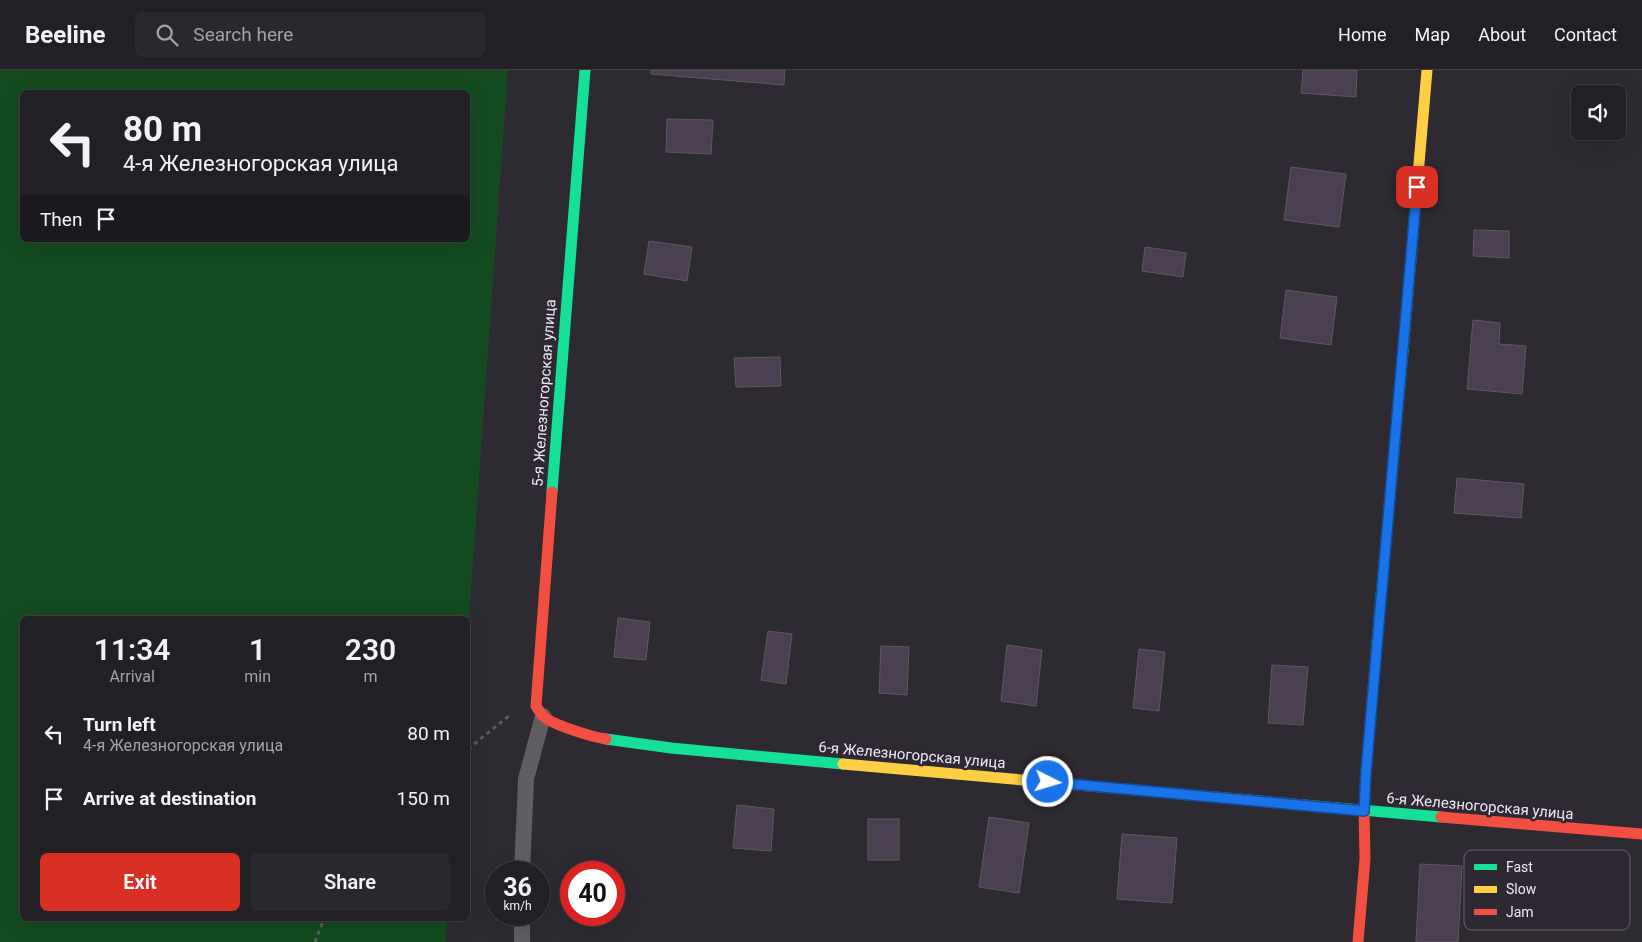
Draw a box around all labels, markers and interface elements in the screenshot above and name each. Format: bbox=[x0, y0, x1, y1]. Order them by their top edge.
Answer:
search box bbox=[135, 12, 485, 57]
text: Beeline bbox=[25, 21, 105, 49]
icon: search bbox=[153, 21, 181, 49]
text: Search here bbox=[193, 23, 293, 46]
text: Home bbox=[1338, 24, 1387, 45]
text: Map bbox=[1415, 24, 1450, 45]
text: About bbox=[1478, 24, 1526, 45]
text: Contact bbox=[1554, 24, 1617, 45]
map controls bbox=[1571, 85, 1626, 140]
button: sound bbox=[1571, 85, 1626, 140]
text: 80 m bbox=[123, 109, 202, 150]
icon: left bbox=[40, 110, 105, 175]
text: 4-я Железногорская улица bbox=[123, 151, 398, 176]
pin bbox=[1396, 166, 1438, 208]
icon: arrive bbox=[1403, 173, 1431, 201]
icon: arrive bbox=[92, 205, 120, 233]
text: Then bbox=[40, 208, 82, 231]
street label: 5-я Железногорская улица bbox=[528, 299, 560, 487]
text: 11:34 bbox=[94, 632, 171, 667]
text: 1 bbox=[249, 632, 266, 667]
text: 230 bbox=[345, 632, 396, 667]
text: Arrival bbox=[109, 667, 155, 686]
text: min bbox=[244, 667, 271, 686]
text: m bbox=[363, 667, 378, 686]
text: Turn left bbox=[83, 713, 156, 736]
icon: left bbox=[40, 720, 68, 748]
text: 80 m bbox=[407, 722, 450, 745]
text: 4-я Железногорская улица bbox=[83, 736, 283, 755]
street label: 6-я Железногорская улица bbox=[818, 738, 1006, 772]
position arrow bbox=[1021, 755, 1073, 807]
icon: arrive bbox=[40, 785, 68, 813]
text: Arrive at destination bbox=[83, 787, 256, 810]
text: 150 m bbox=[397, 787, 450, 810]
street label: 6-я Железногорская улица bbox=[1386, 789, 1574, 823]
legend bbox=[1464, 850, 1630, 930]
button: Exit bbox=[40, 853, 240, 911]
button: Share bbox=[250, 853, 450, 911]
text: Fast bbox=[1506, 859, 1533, 875]
speed limit sign: 40 bbox=[560, 861, 625, 926]
text: 36 bbox=[503, 873, 532, 902]
text: Slow bbox=[1506, 881, 1537, 897]
text: km/h bbox=[503, 899, 532, 913]
text: Jam bbox=[1506, 904, 1534, 920]

